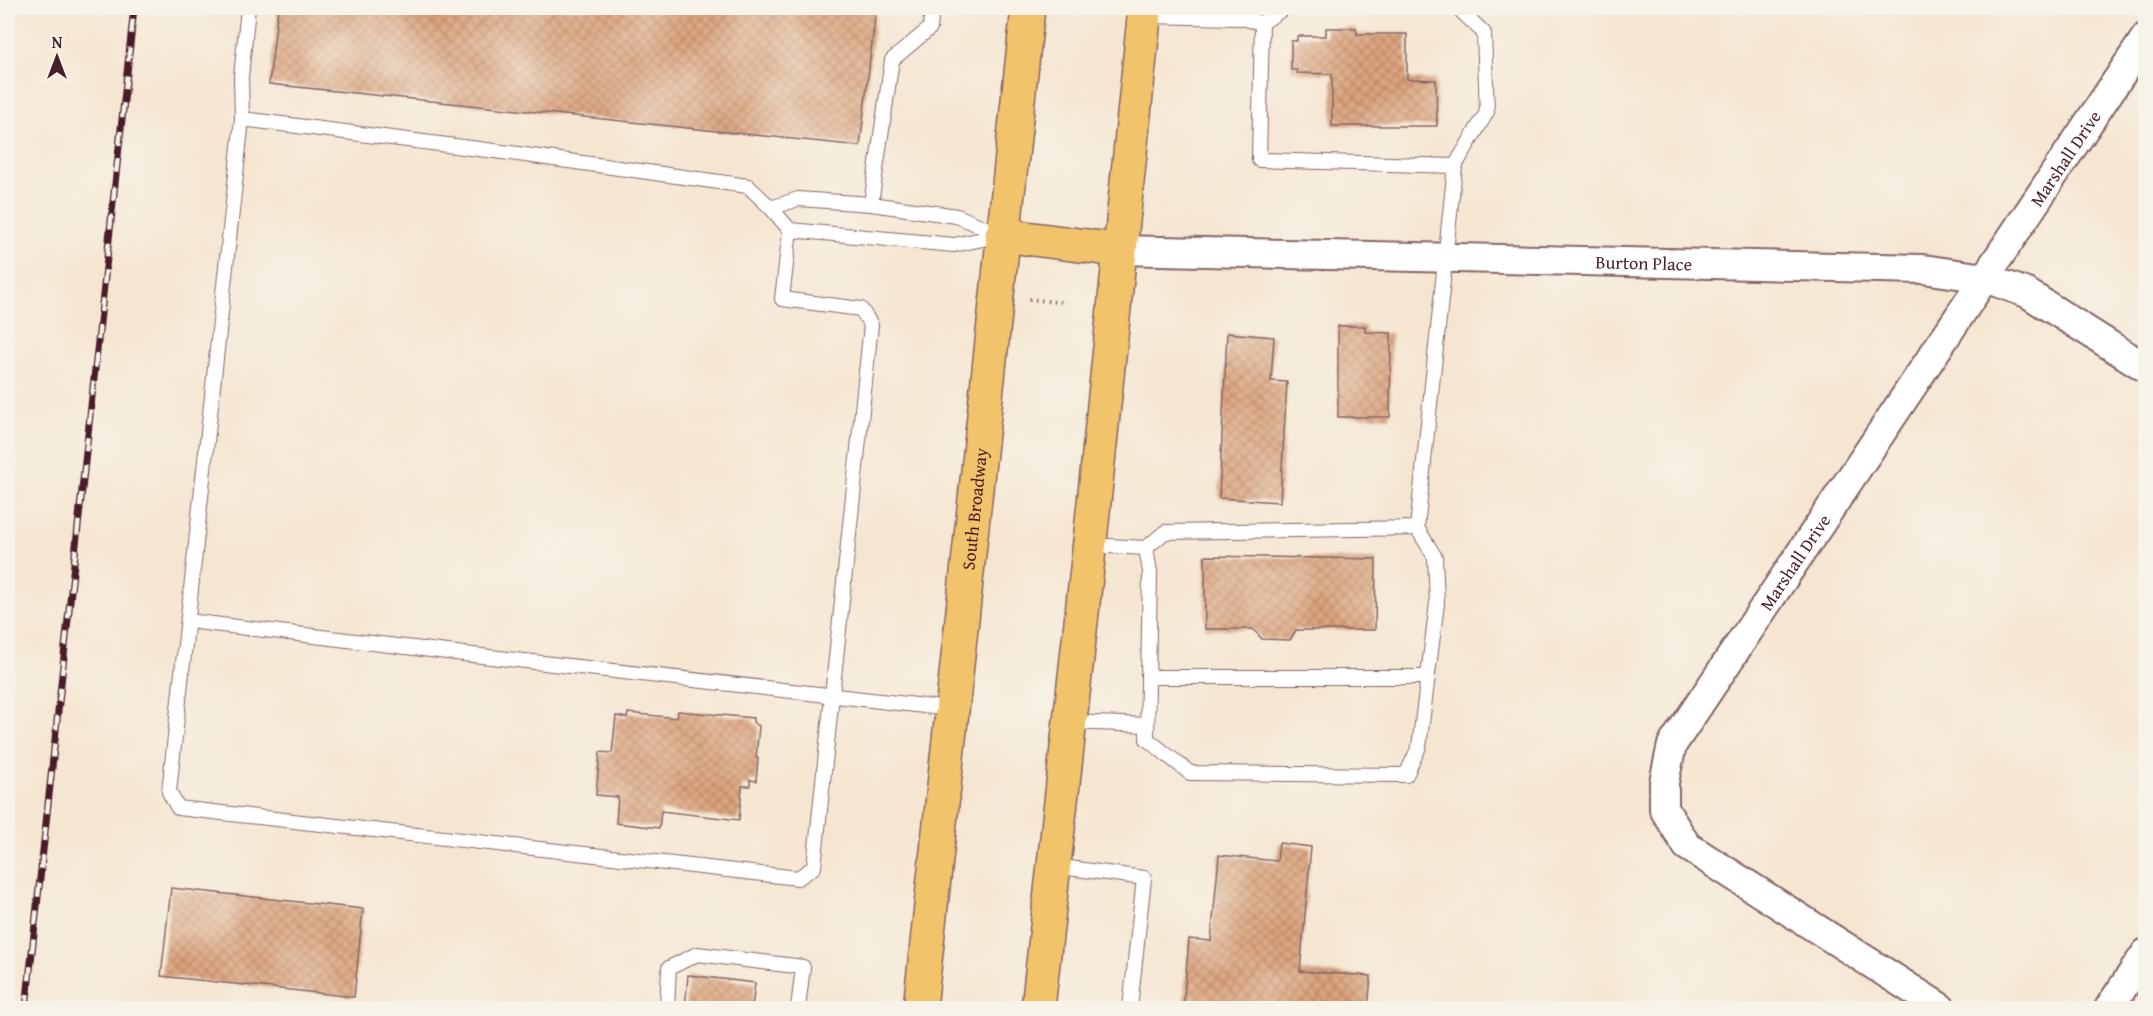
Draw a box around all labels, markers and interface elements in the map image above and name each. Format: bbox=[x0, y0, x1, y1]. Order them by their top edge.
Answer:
north arrow bbox=[27, 27, 87, 87]
text: N bbox=[52, 30, 63, 54]
street label: Marshall Drive bbox=[2023, 104, 2107, 212]
street label: Burton Place bbox=[1595, 248, 1693, 277]
street label: South Broadway bbox=[954, 446, 994, 571]
street label: Marshall Drive bbox=[1752, 508, 1837, 616]

